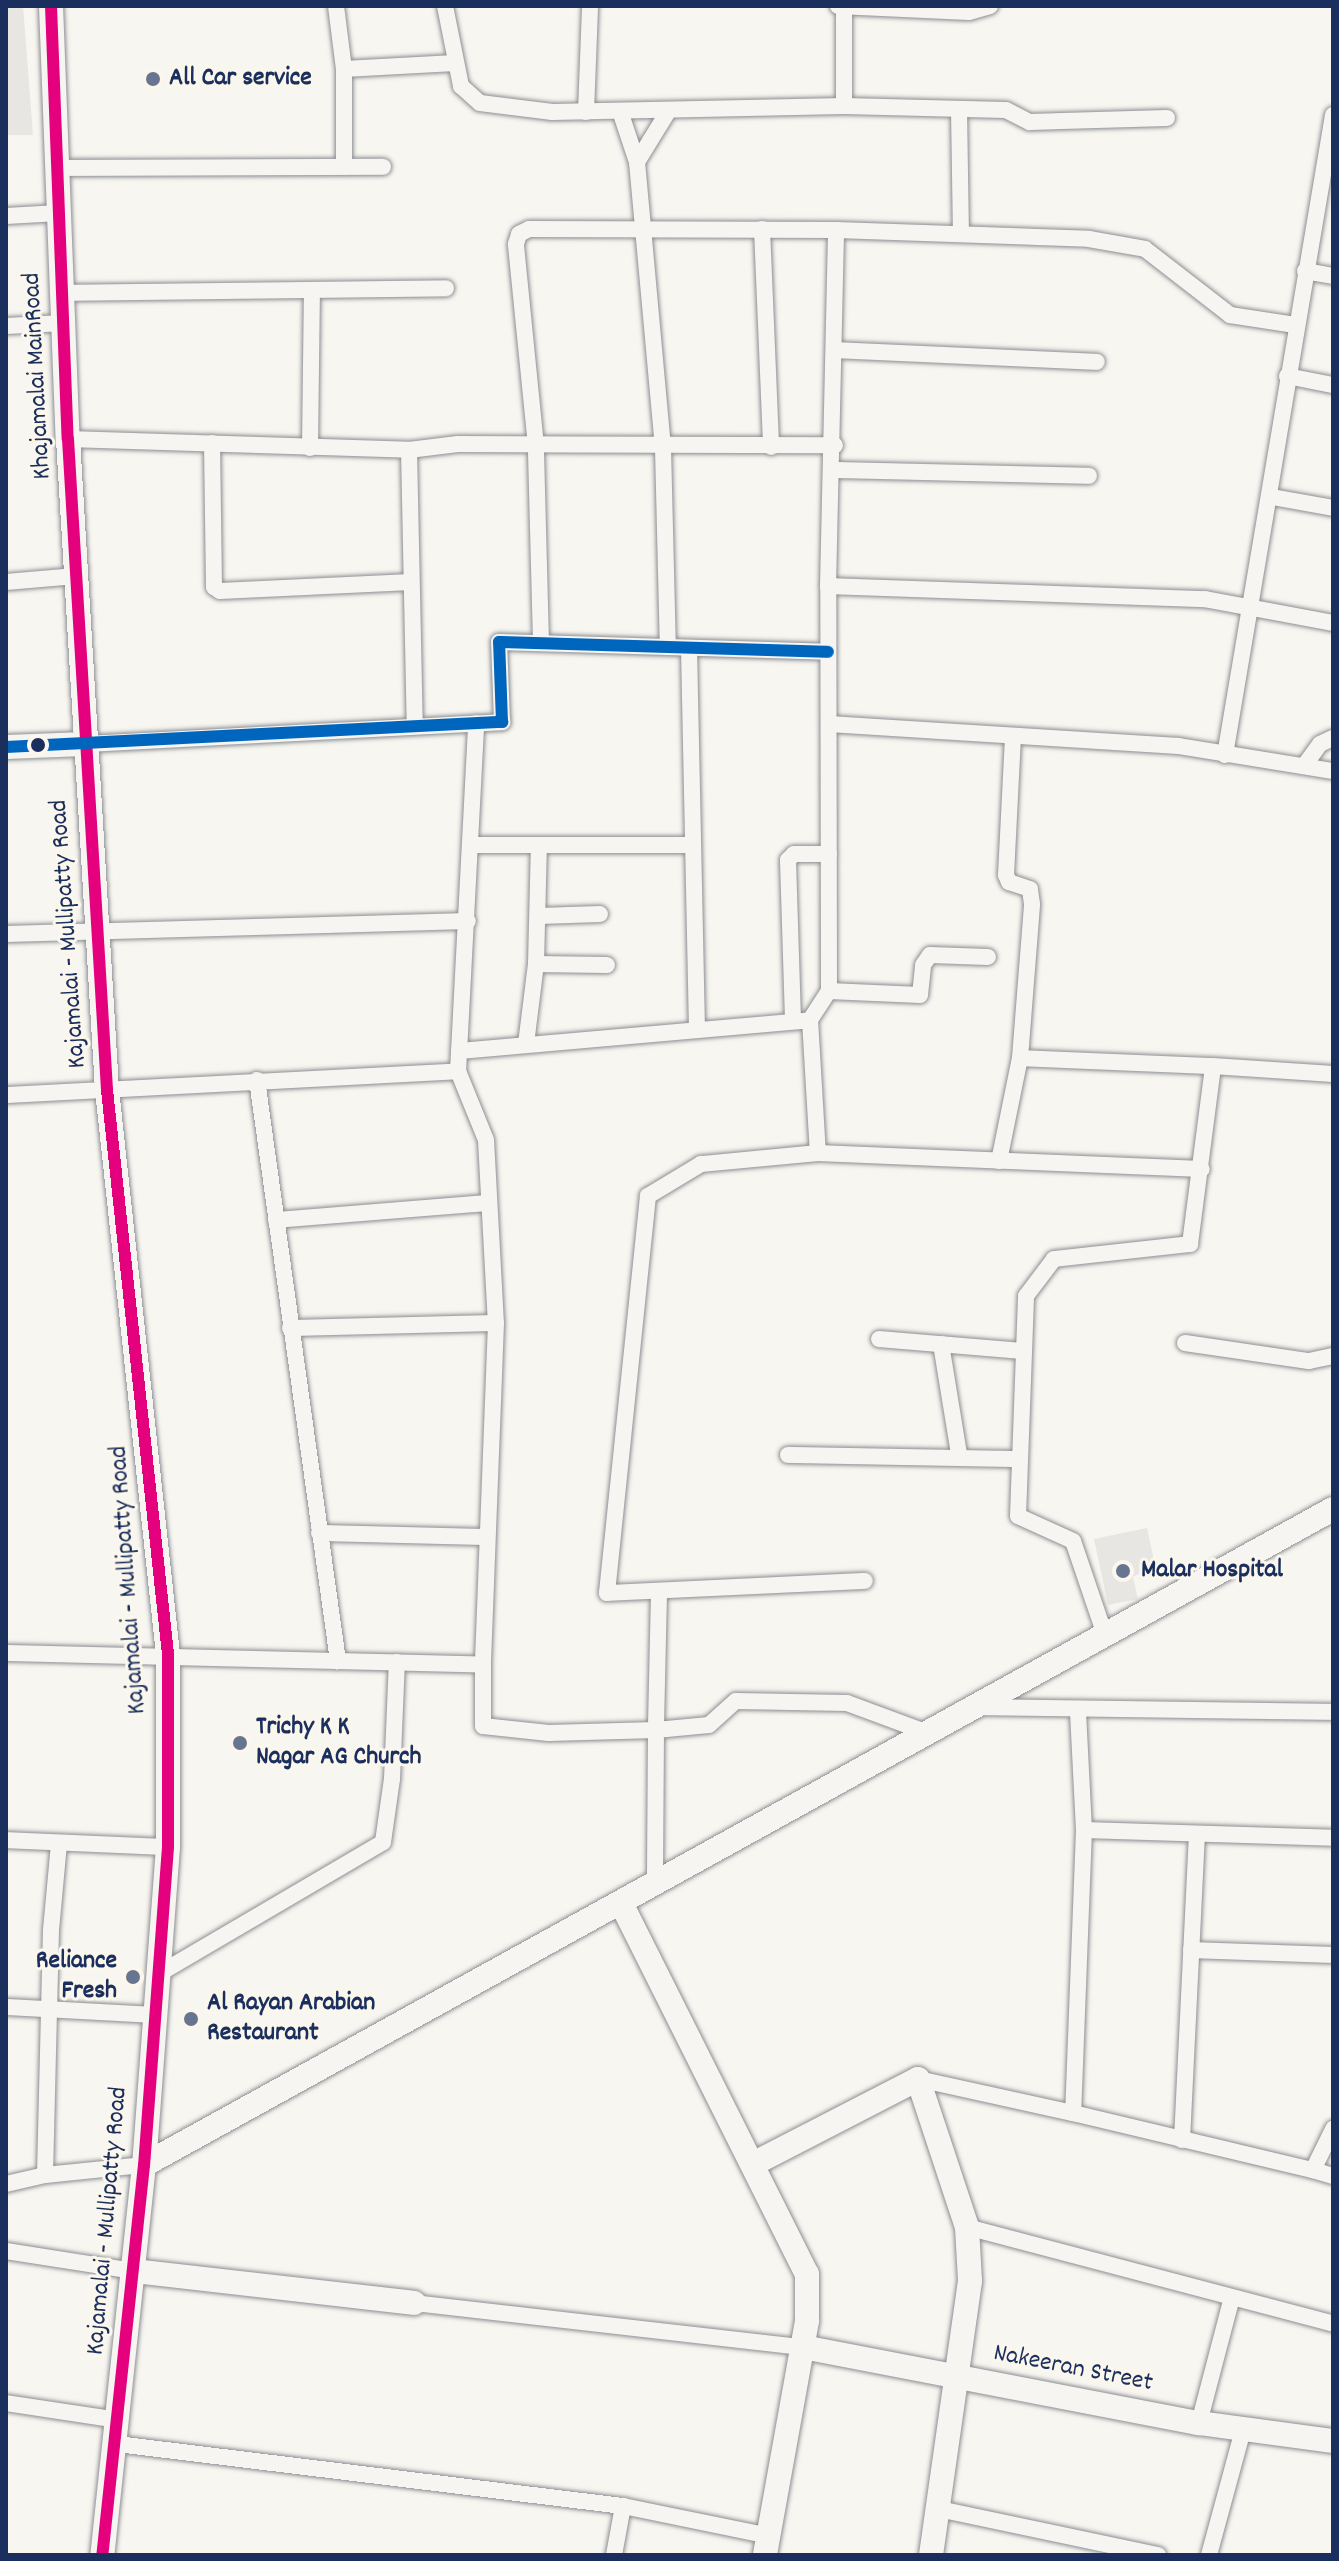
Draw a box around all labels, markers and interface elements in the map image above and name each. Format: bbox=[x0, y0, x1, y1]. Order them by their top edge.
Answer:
place label: All Car service bbox=[169, 63, 312, 95]
marker: All Car service bbox=[144, 70, 162, 88]
street label: Khajamalai MainRoad bbox=[17, 272, 59, 480]
unlabelled marker bbox=[30, 737, 46, 753]
street label: Kajamalai - Mullipatty Road bbox=[44, 799, 94, 1069]
street label: Kajamalai - Mullipatty Road bbox=[104, 1445, 154, 1715]
place label: Malar Hospital bbox=[1141, 1555, 1283, 1587]
marker: Malar Hospital bbox=[1112, 1560, 1134, 1582]
place label: Trichy K K Nagar AG Church bbox=[256, 1712, 421, 1774]
marker: Trichy K K Nagar AG Church bbox=[231, 1734, 249, 1752]
place label: Reliance Fresh bbox=[36, 1946, 117, 2008]
marker: Reliance Fresh bbox=[124, 1968, 142, 1986]
place label: Al Rayan Arabian Restaurant bbox=[207, 1988, 375, 2050]
marker: Al Rayan Arabian Restaurant bbox=[182, 2010, 200, 2028]
street label: Kajamalai - Mullipatty Road bbox=[81, 2086, 135, 2356]
street label: Nakeeran Street bbox=[991, 2338, 1155, 2400]

